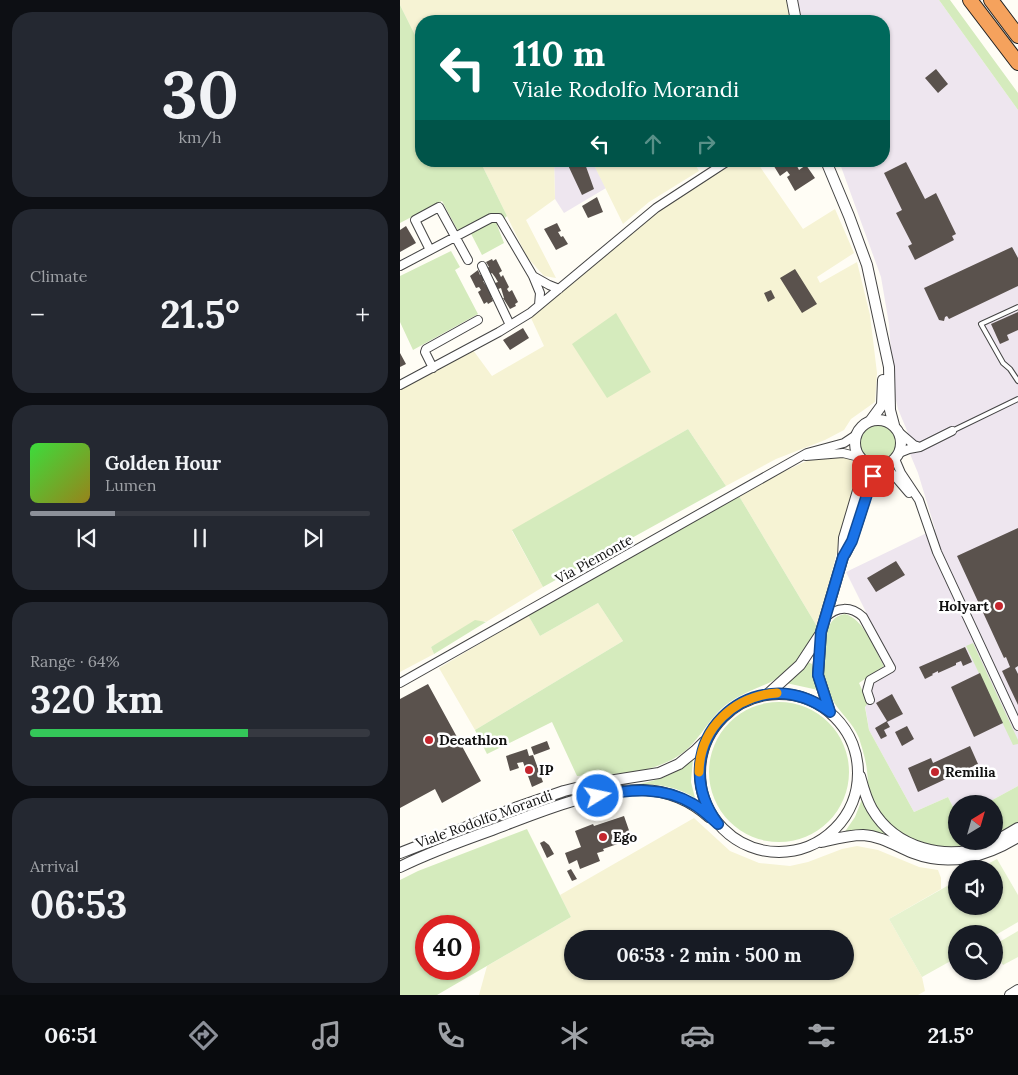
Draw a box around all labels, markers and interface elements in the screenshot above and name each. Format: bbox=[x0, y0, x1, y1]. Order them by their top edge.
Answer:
text: 110 m bbox=[513, 31, 605, 76]
icon: left bbox=[430, 35, 495, 100]
text: 30 bbox=[161, 53, 239, 136]
text: Viale Rodolfo Morandi bbox=[513, 75, 739, 103]
text: km/h bbox=[178, 127, 222, 147]
icon: left bbox=[586, 130, 614, 158]
icon: ahead bbox=[639, 130, 667, 158]
icon: right bbox=[692, 130, 720, 158]
text: Climate bbox=[30, 266, 87, 286]
text: 21.5° bbox=[160, 290, 240, 338]
text: − bbox=[30, 297, 45, 333]
text: + bbox=[355, 297, 370, 333]
text: Golden Hour bbox=[105, 451, 221, 475]
pin bbox=[852, 455, 894, 497]
icon: arrive bbox=[859, 462, 887, 490]
text: Lumen bbox=[105, 475, 157, 495]
icon: previous bbox=[73, 524, 101, 552]
icon: pause bbox=[186, 524, 214, 552]
icon: next bbox=[299, 524, 327, 552]
street label: Via Piemonte bbox=[551, 530, 636, 588]
place label: Holyart bbox=[938, 597, 989, 615]
marker: Holyart bbox=[993, 600, 1005, 612]
text: Range · 64% bbox=[30, 651, 120, 671]
text: 320 km bbox=[30, 675, 163, 723]
place label: Decathlon bbox=[439, 731, 507, 749]
marker: Decathlon bbox=[423, 734, 435, 746]
place label: IP bbox=[539, 761, 553, 779]
place label: Remilia bbox=[945, 763, 996, 781]
marker: IP bbox=[523, 764, 535, 776]
marker: Remilia bbox=[929, 766, 941, 778]
position arrow bbox=[571, 769, 623, 821]
street label: Viale Rodolfo Morandi bbox=[412, 786, 555, 852]
north arrow bbox=[948, 795, 1002, 850]
map controls bbox=[948, 795, 1003, 980]
place label: Ego bbox=[613, 828, 637, 846]
marker: Ego bbox=[597, 831, 609, 843]
text: Arrival bbox=[30, 856, 79, 876]
button: sound bbox=[948, 860, 1003, 915]
text: 06:53 bbox=[30, 880, 127, 928]
speed limit sign: 40 bbox=[415, 915, 480, 980]
button: search bbox=[948, 925, 1003, 980]
text: 06:53 · 2 min · 500 m bbox=[616, 943, 802, 967]
icon: directions bbox=[186, 1018, 221, 1053]
icon: music bbox=[309, 1018, 344, 1053]
icon: phone bbox=[433, 1018, 468, 1053]
icon: climate bbox=[557, 1018, 592, 1053]
icon: car bbox=[680, 1018, 715, 1053]
icon: filters bbox=[804, 1018, 839, 1053]
text: 06:51 bbox=[44, 1021, 97, 1049]
text: 21.5° bbox=[928, 1021, 974, 1049]

